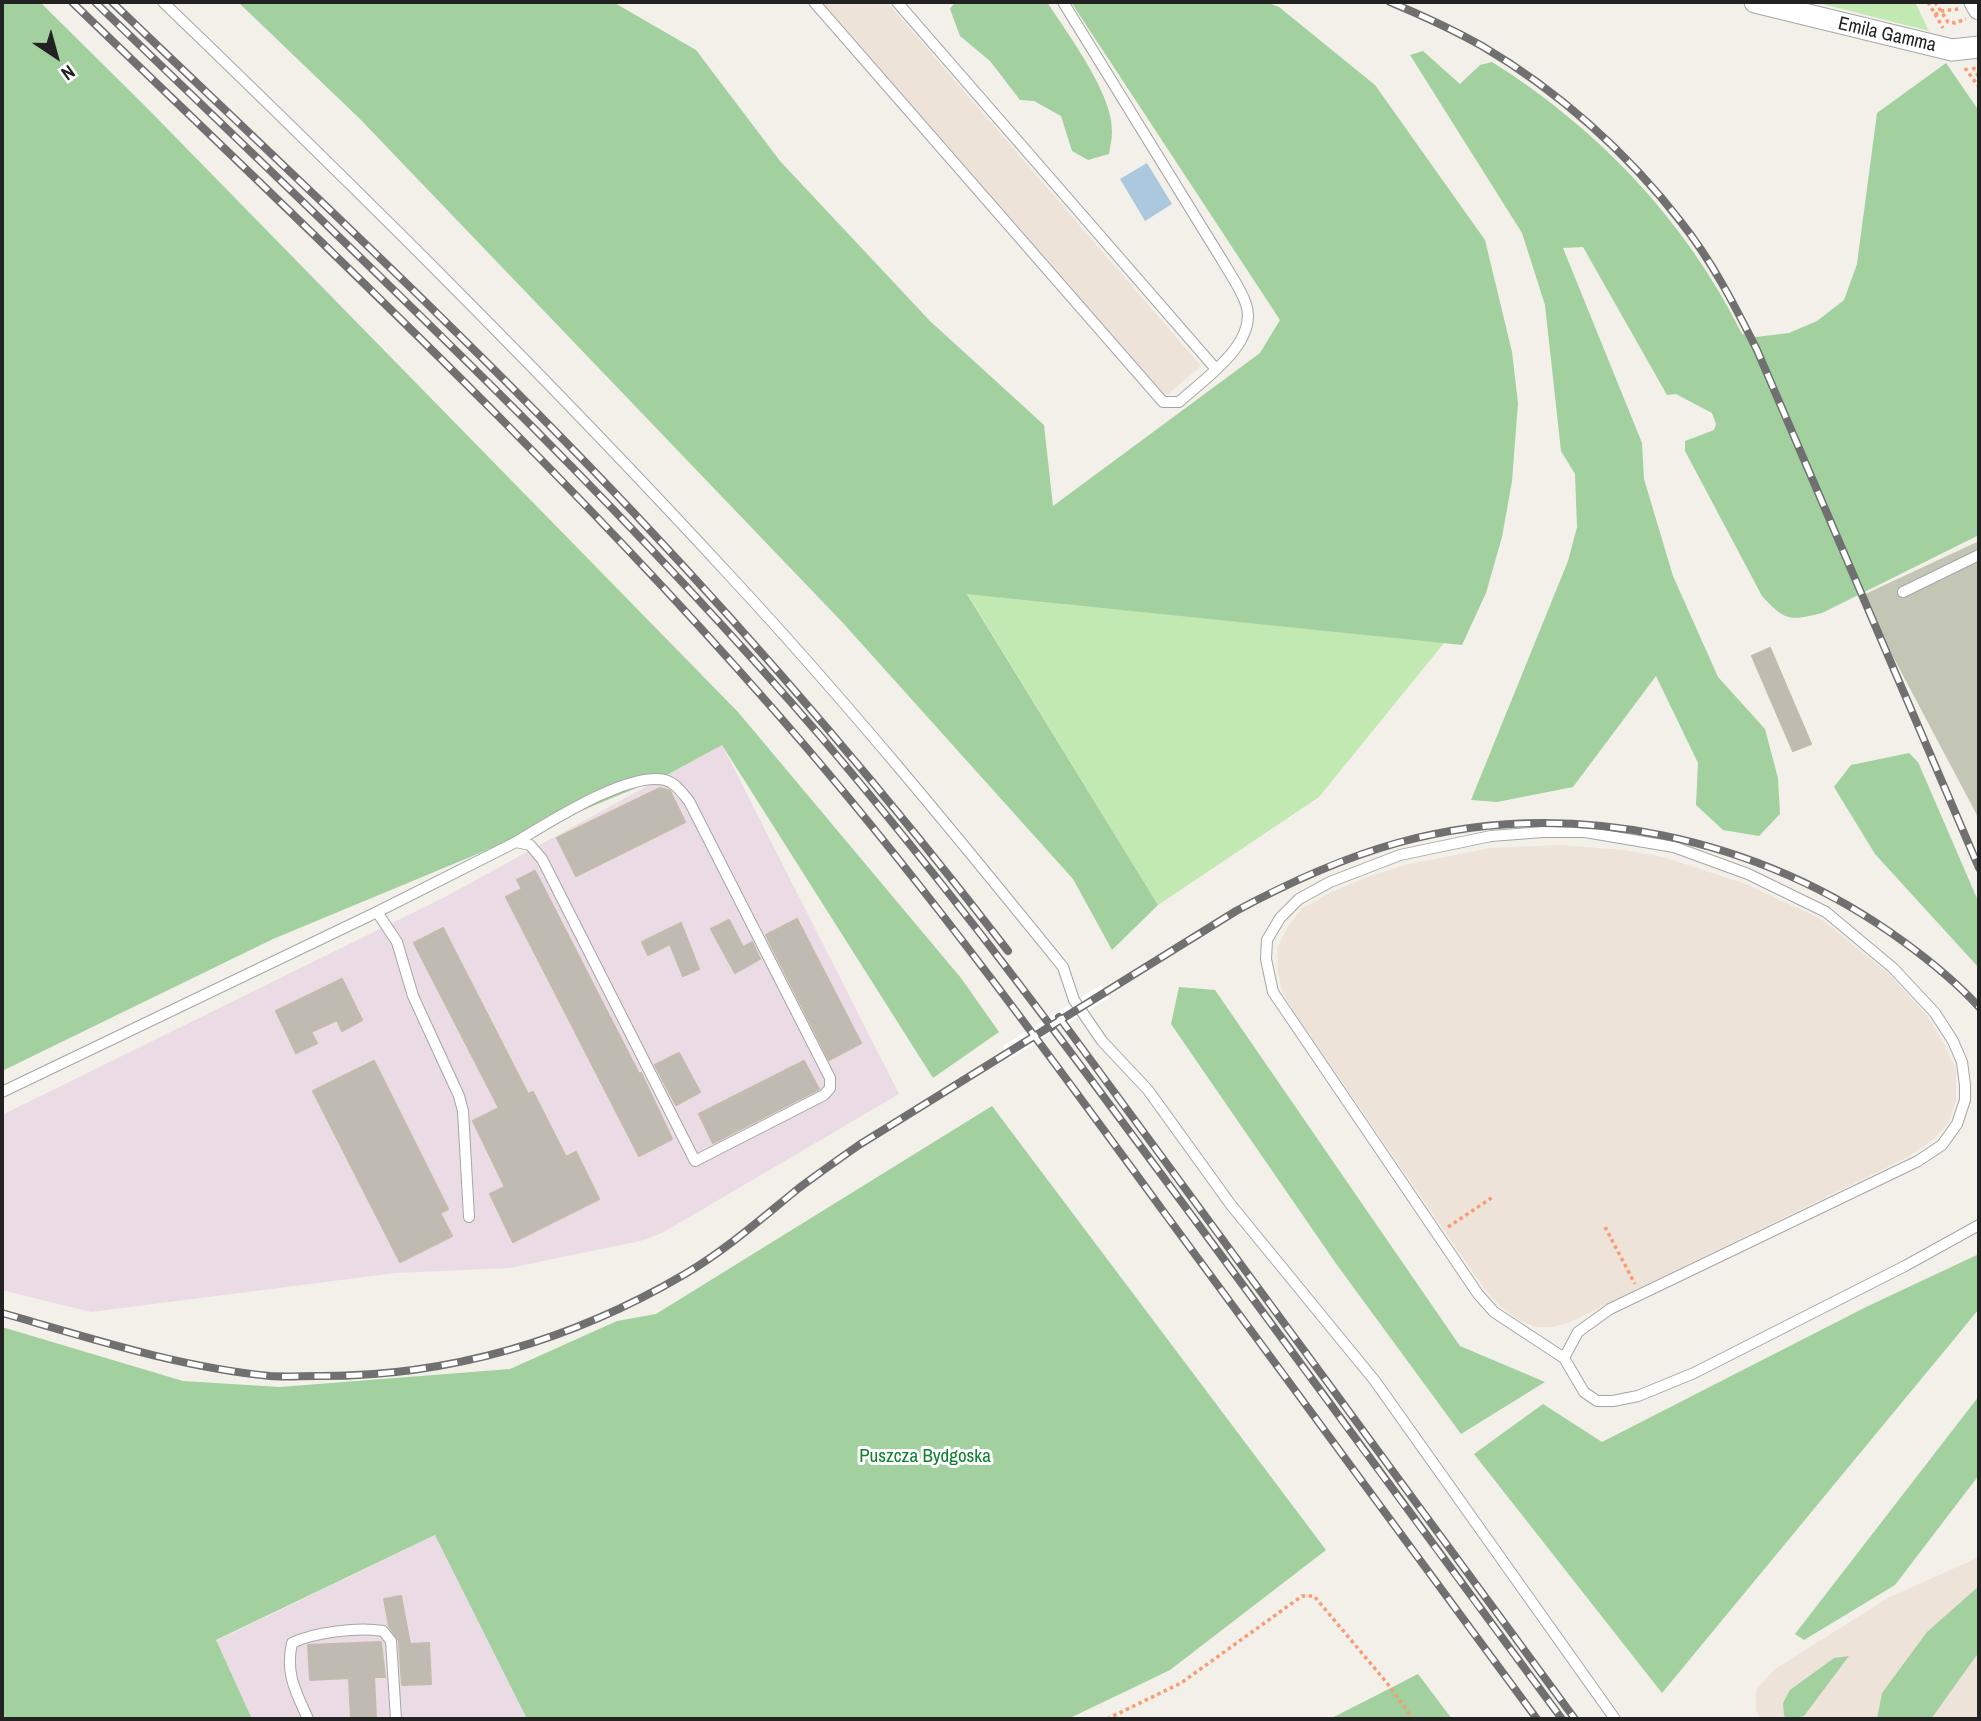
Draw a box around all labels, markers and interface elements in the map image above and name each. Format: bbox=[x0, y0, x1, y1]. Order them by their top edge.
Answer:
street label: Emila Gamma bbox=[1836, 13, 1938, 57]
north arrow bbox=[21, 21, 91, 91]
text: N bbox=[56, 59, 81, 87]
park label: Puszcza Bydgoska bbox=[859, 1446, 991, 1468]

